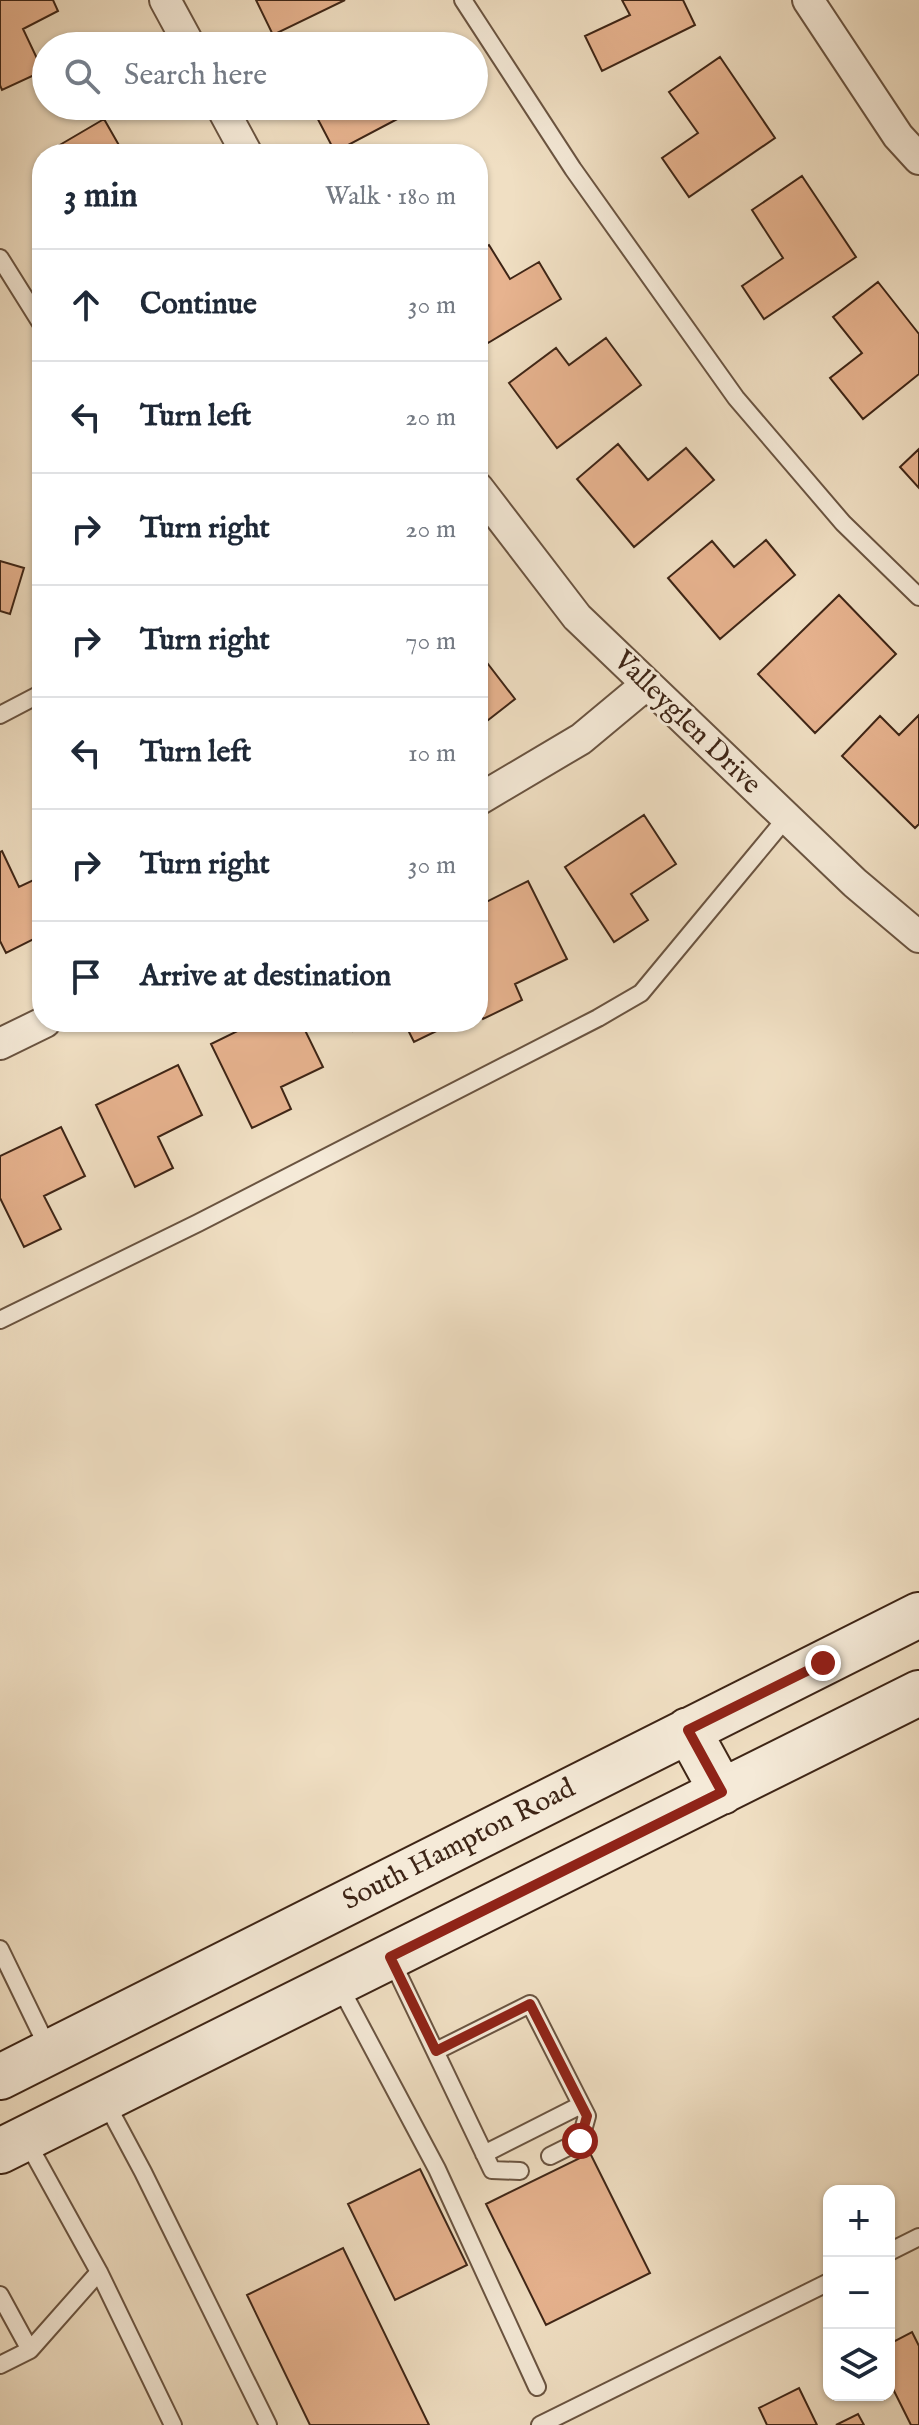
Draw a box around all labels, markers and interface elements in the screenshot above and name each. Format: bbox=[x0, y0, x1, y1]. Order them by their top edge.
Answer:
search box bbox=[32, 32, 488, 120]
icon: search bbox=[60, 54, 104, 98]
text: Search here bbox=[124, 57, 267, 95]
text: 3 min bbox=[64, 175, 138, 218]
text: Walk · 180 m bbox=[325, 180, 456, 213]
icon: ahead bbox=[64, 283, 108, 327]
text: Continue bbox=[140, 286, 257, 324]
text: 30 m bbox=[408, 289, 456, 322]
icon: left bbox=[64, 395, 108, 439]
text: Turn left bbox=[140, 398, 251, 436]
text: 20 m bbox=[405, 401, 456, 434]
icon: right bbox=[64, 507, 108, 551]
text: Turn right bbox=[140, 510, 270, 548]
text: 20 m bbox=[405, 513, 456, 546]
icon: right bbox=[64, 619, 108, 663]
text: Turn right bbox=[140, 622, 270, 660]
text: 70 m bbox=[405, 625, 456, 658]
street label: Valleyglen Drive bbox=[605, 643, 768, 802]
icon: left bbox=[64, 731, 108, 775]
text: Turn left bbox=[140, 734, 251, 772]
text: 10 m bbox=[408, 737, 456, 770]
icon: right bbox=[64, 843, 108, 887]
text: Turn right bbox=[140, 846, 270, 884]
text: 30 m bbox=[408, 849, 456, 882]
icon: arrive bbox=[64, 955, 108, 999]
text: Arrive at destination bbox=[140, 958, 391, 996]
route end bbox=[805, 1645, 841, 1681]
street label: South Hampton Road bbox=[337, 1771, 581, 1919]
route start bbox=[562, 2123, 598, 2159]
map controls bbox=[823, 2185, 895, 2401]
button: + bbox=[823, 2185, 895, 2257]
button: − bbox=[823, 2257, 895, 2329]
button: layers bbox=[823, 2329, 895, 2401]

